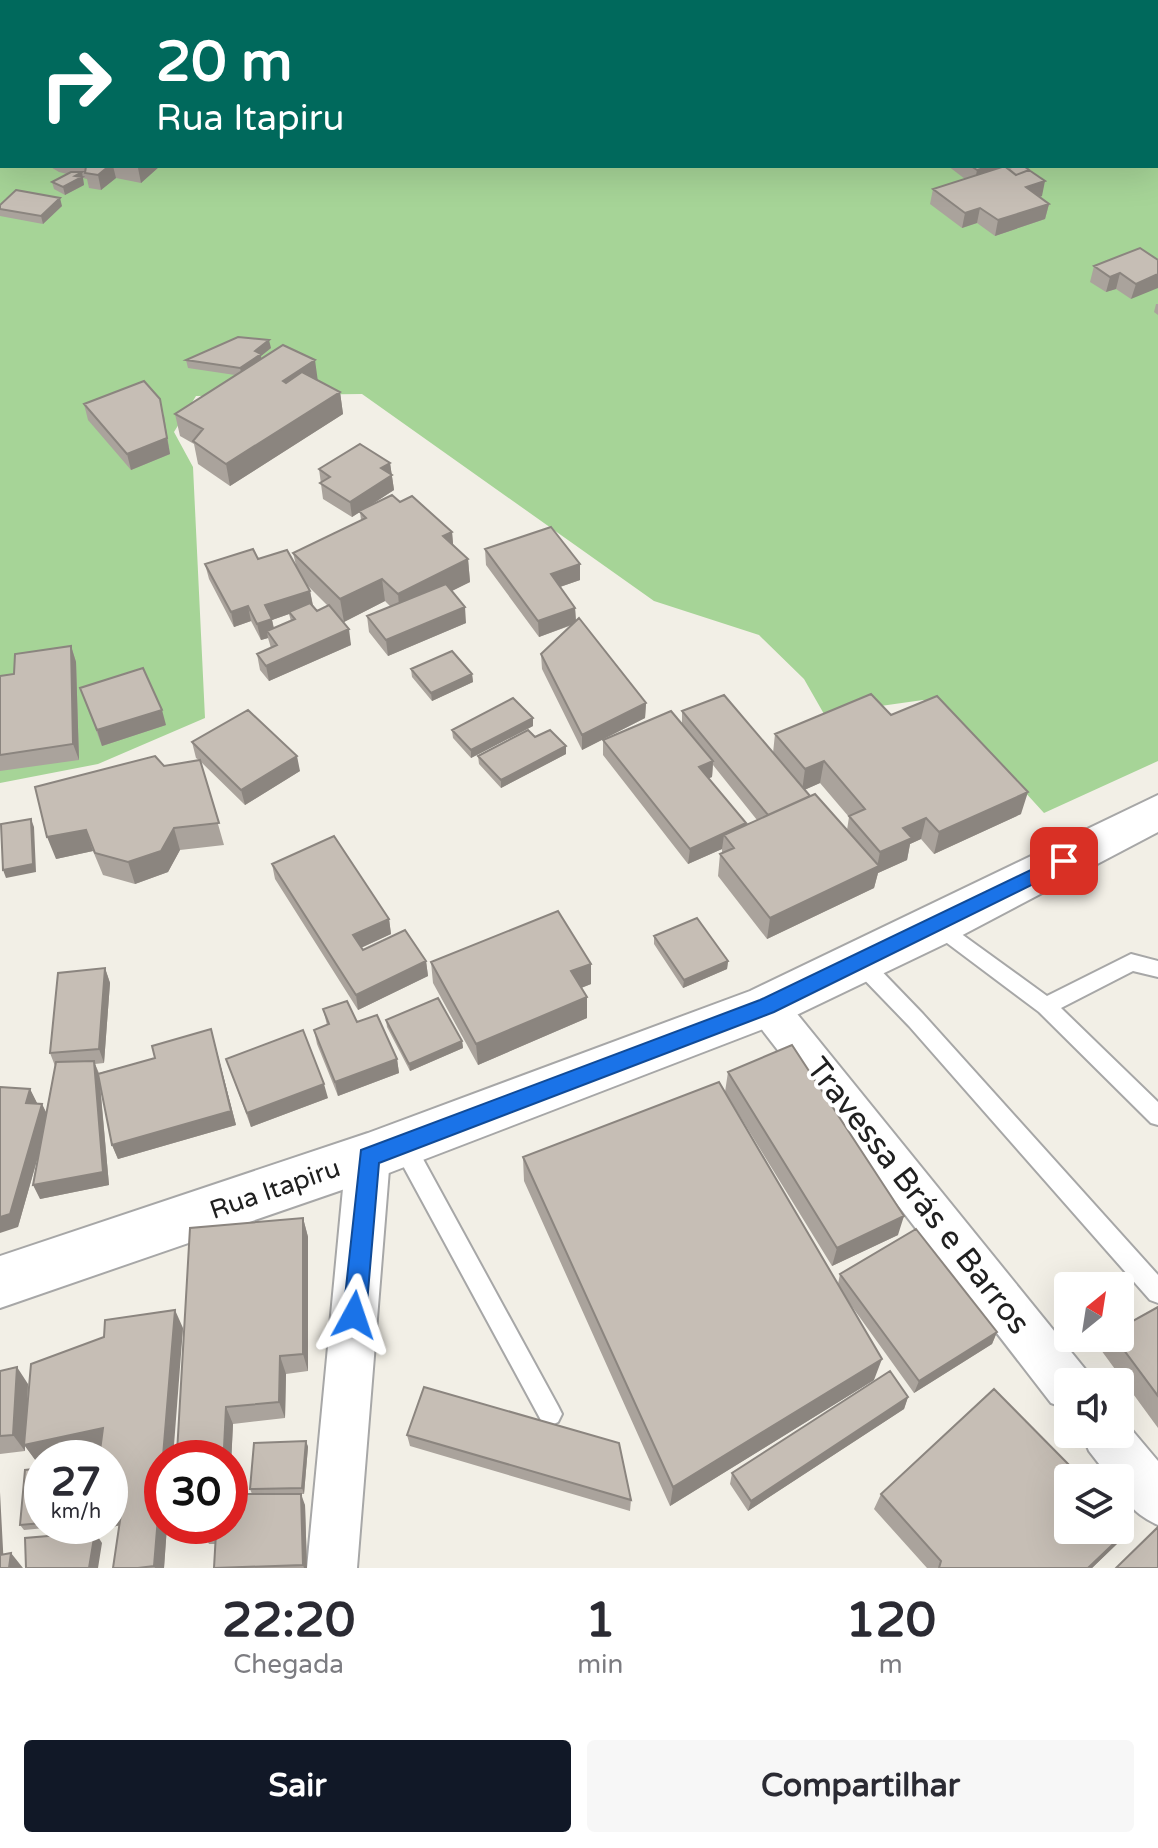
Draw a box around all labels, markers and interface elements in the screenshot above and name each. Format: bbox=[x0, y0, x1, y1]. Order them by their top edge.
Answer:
text: 20 m bbox=[156, 29, 292, 96]
icon: right bbox=[24, 32, 128, 136]
text: Rua Itapiru bbox=[156, 97, 344, 140]
pin bbox=[1030, 827, 1098, 895]
icon: arrive bbox=[1042, 839, 1086, 883]
street label: Travessa Brás e Barros bbox=[798, 1050, 1038, 1342]
street label: Rua Itapiru bbox=[206, 1152, 344, 1226]
north arrow bbox=[1054, 1272, 1134, 1352]
map controls bbox=[1054, 1272, 1134, 1544]
position arrow bbox=[312, 1273, 396, 1357]
button: sound bbox=[1054, 1368, 1134, 1448]
speed limit sign: 30 bbox=[144, 1440, 248, 1544]
text: 27 bbox=[51, 1458, 101, 1506]
button: layers bbox=[1054, 1464, 1134, 1544]
text: km/h bbox=[51, 1500, 101, 1524]
text: 22:20 bbox=[222, 1592, 355, 1650]
text: 1 bbox=[585, 1592, 615, 1650]
text: 120 bbox=[845, 1592, 936, 1650]
text: Chegada bbox=[233, 1649, 344, 1680]
text: min bbox=[577, 1649, 623, 1680]
text: m bbox=[879, 1649, 903, 1680]
button: Sair bbox=[24, 1740, 571, 1832]
button: Compartilhar bbox=[587, 1740, 1134, 1832]

